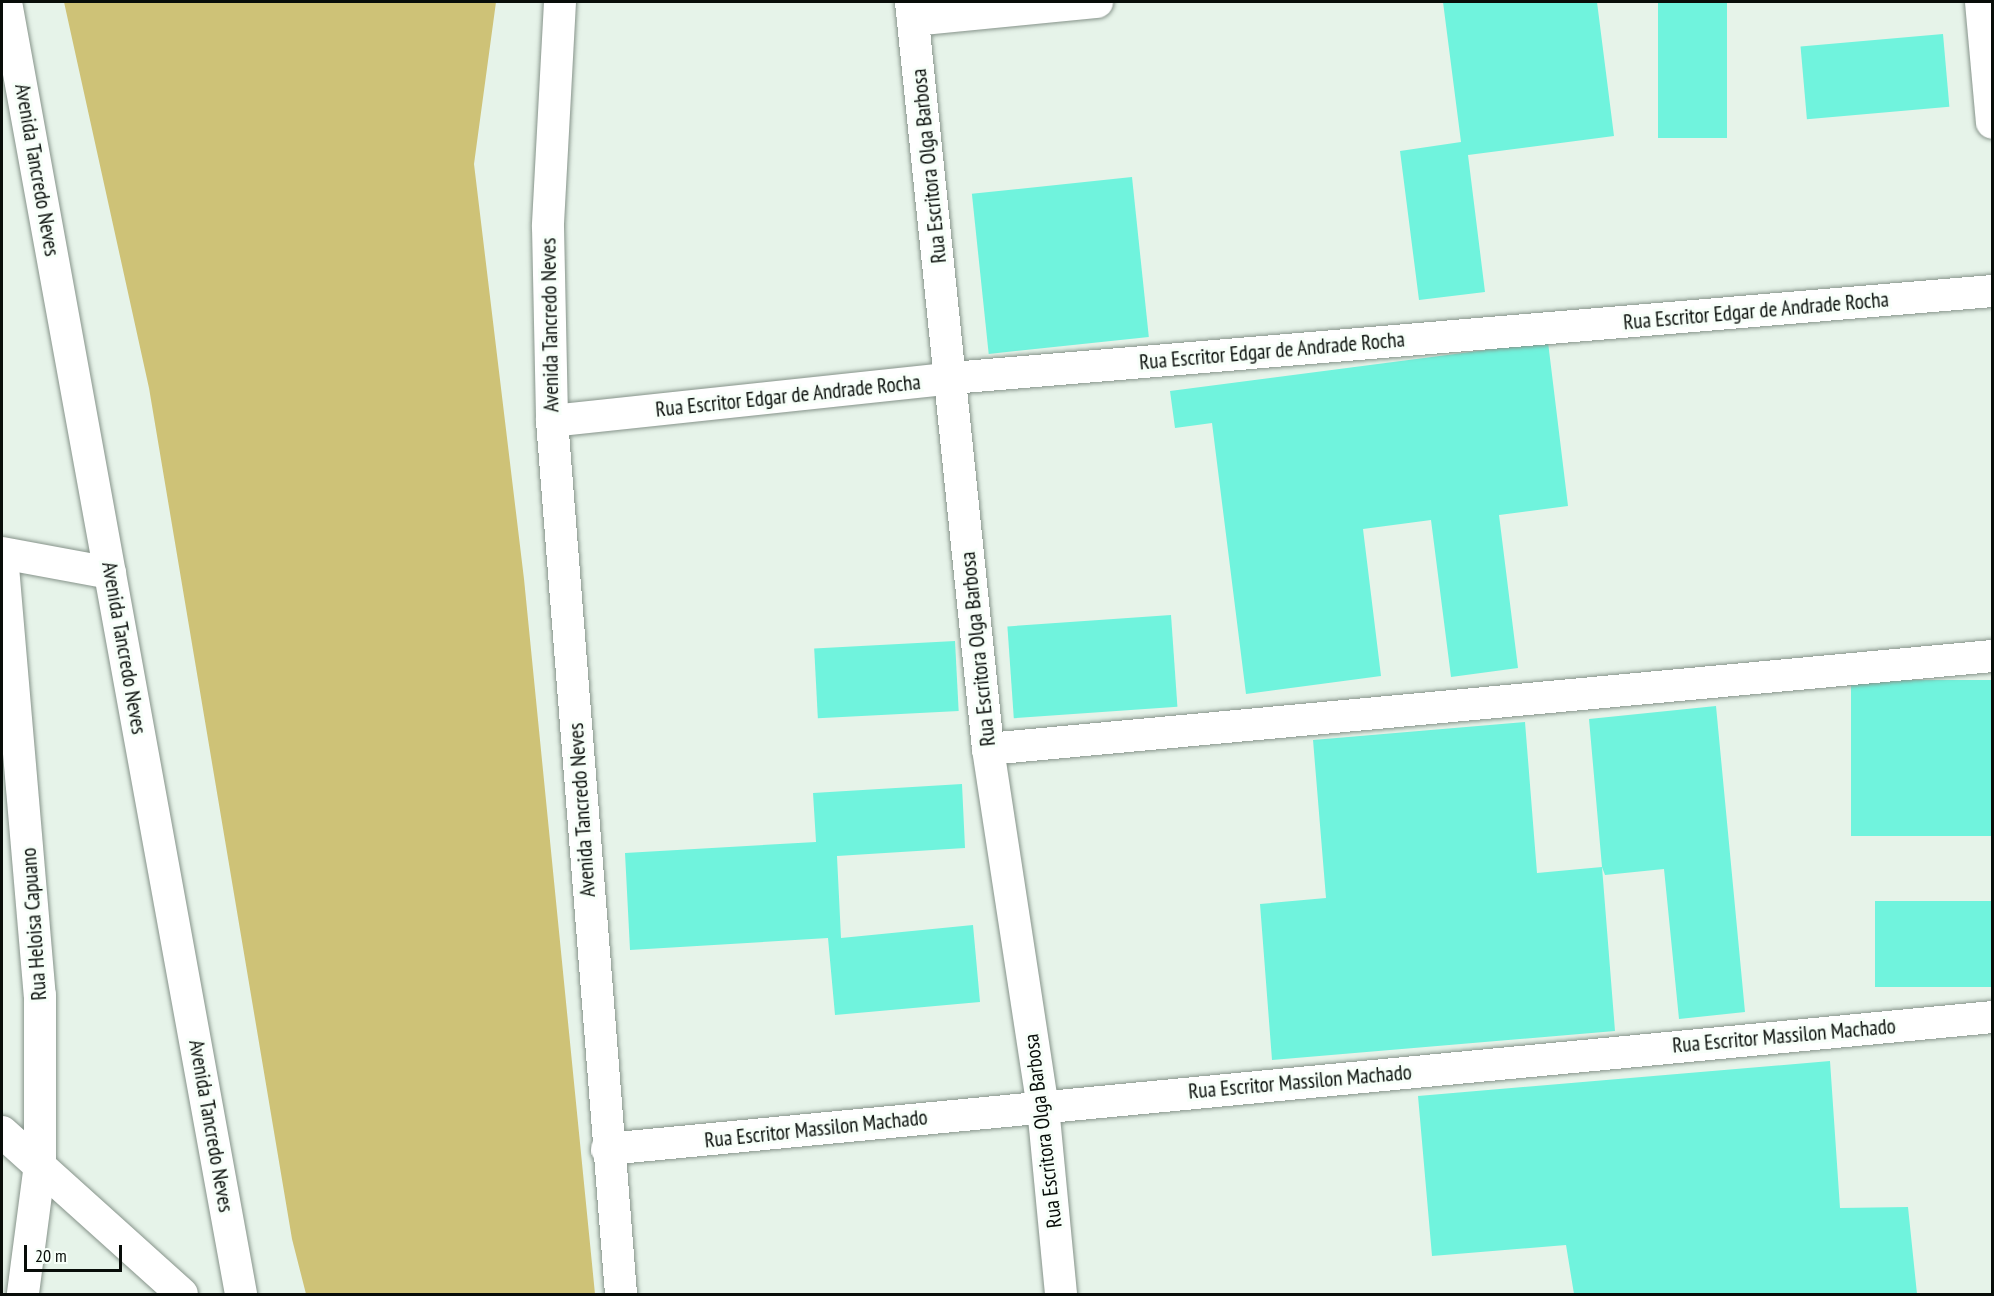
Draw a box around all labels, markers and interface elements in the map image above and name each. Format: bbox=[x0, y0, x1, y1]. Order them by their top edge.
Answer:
street label: Rua Escritora Olga Barbosa bbox=[906, 68, 952, 264]
street label: Avenida Tancredo Neves bbox=[9, 82, 65, 258]
street label: Avenida Tancredo Neves bbox=[536, 237, 564, 413]
street label: Rua Escritor Edgar de Andrade Rocha bbox=[1622, 287, 1890, 335]
street label: Rua Escritor Edgar de Andrade Rocha bbox=[1138, 327, 1406, 375]
street label: Rua Escritor Edgar de Andrade Rocha bbox=[654, 370, 922, 422]
street label: Rua Escritora Olga Barbosa bbox=[955, 551, 1001, 747]
street label: Avenida Tancredo Neves bbox=[96, 560, 152, 736]
street label: Avenida Tancredo Neves bbox=[563, 722, 601, 898]
street label: Rua Heloisa Capuano bbox=[16, 847, 52, 1001]
street label: Rua Escritor Massilon Machado bbox=[1671, 1014, 1897, 1058]
street label: Rua Escritora Olga Barbosa bbox=[1019, 1033, 1067, 1229]
street label: Avenida Tancredo Neves bbox=[183, 1038, 239, 1214]
street label: Rua Escritor Massilon Machado bbox=[1187, 1060, 1413, 1104]
street label: Rua Escritor Massilon Machado bbox=[703, 1105, 929, 1153]
scale bar bbox=[27, 1233, 124, 1271]
text: 20 m bbox=[35, 1244, 67, 1267]

